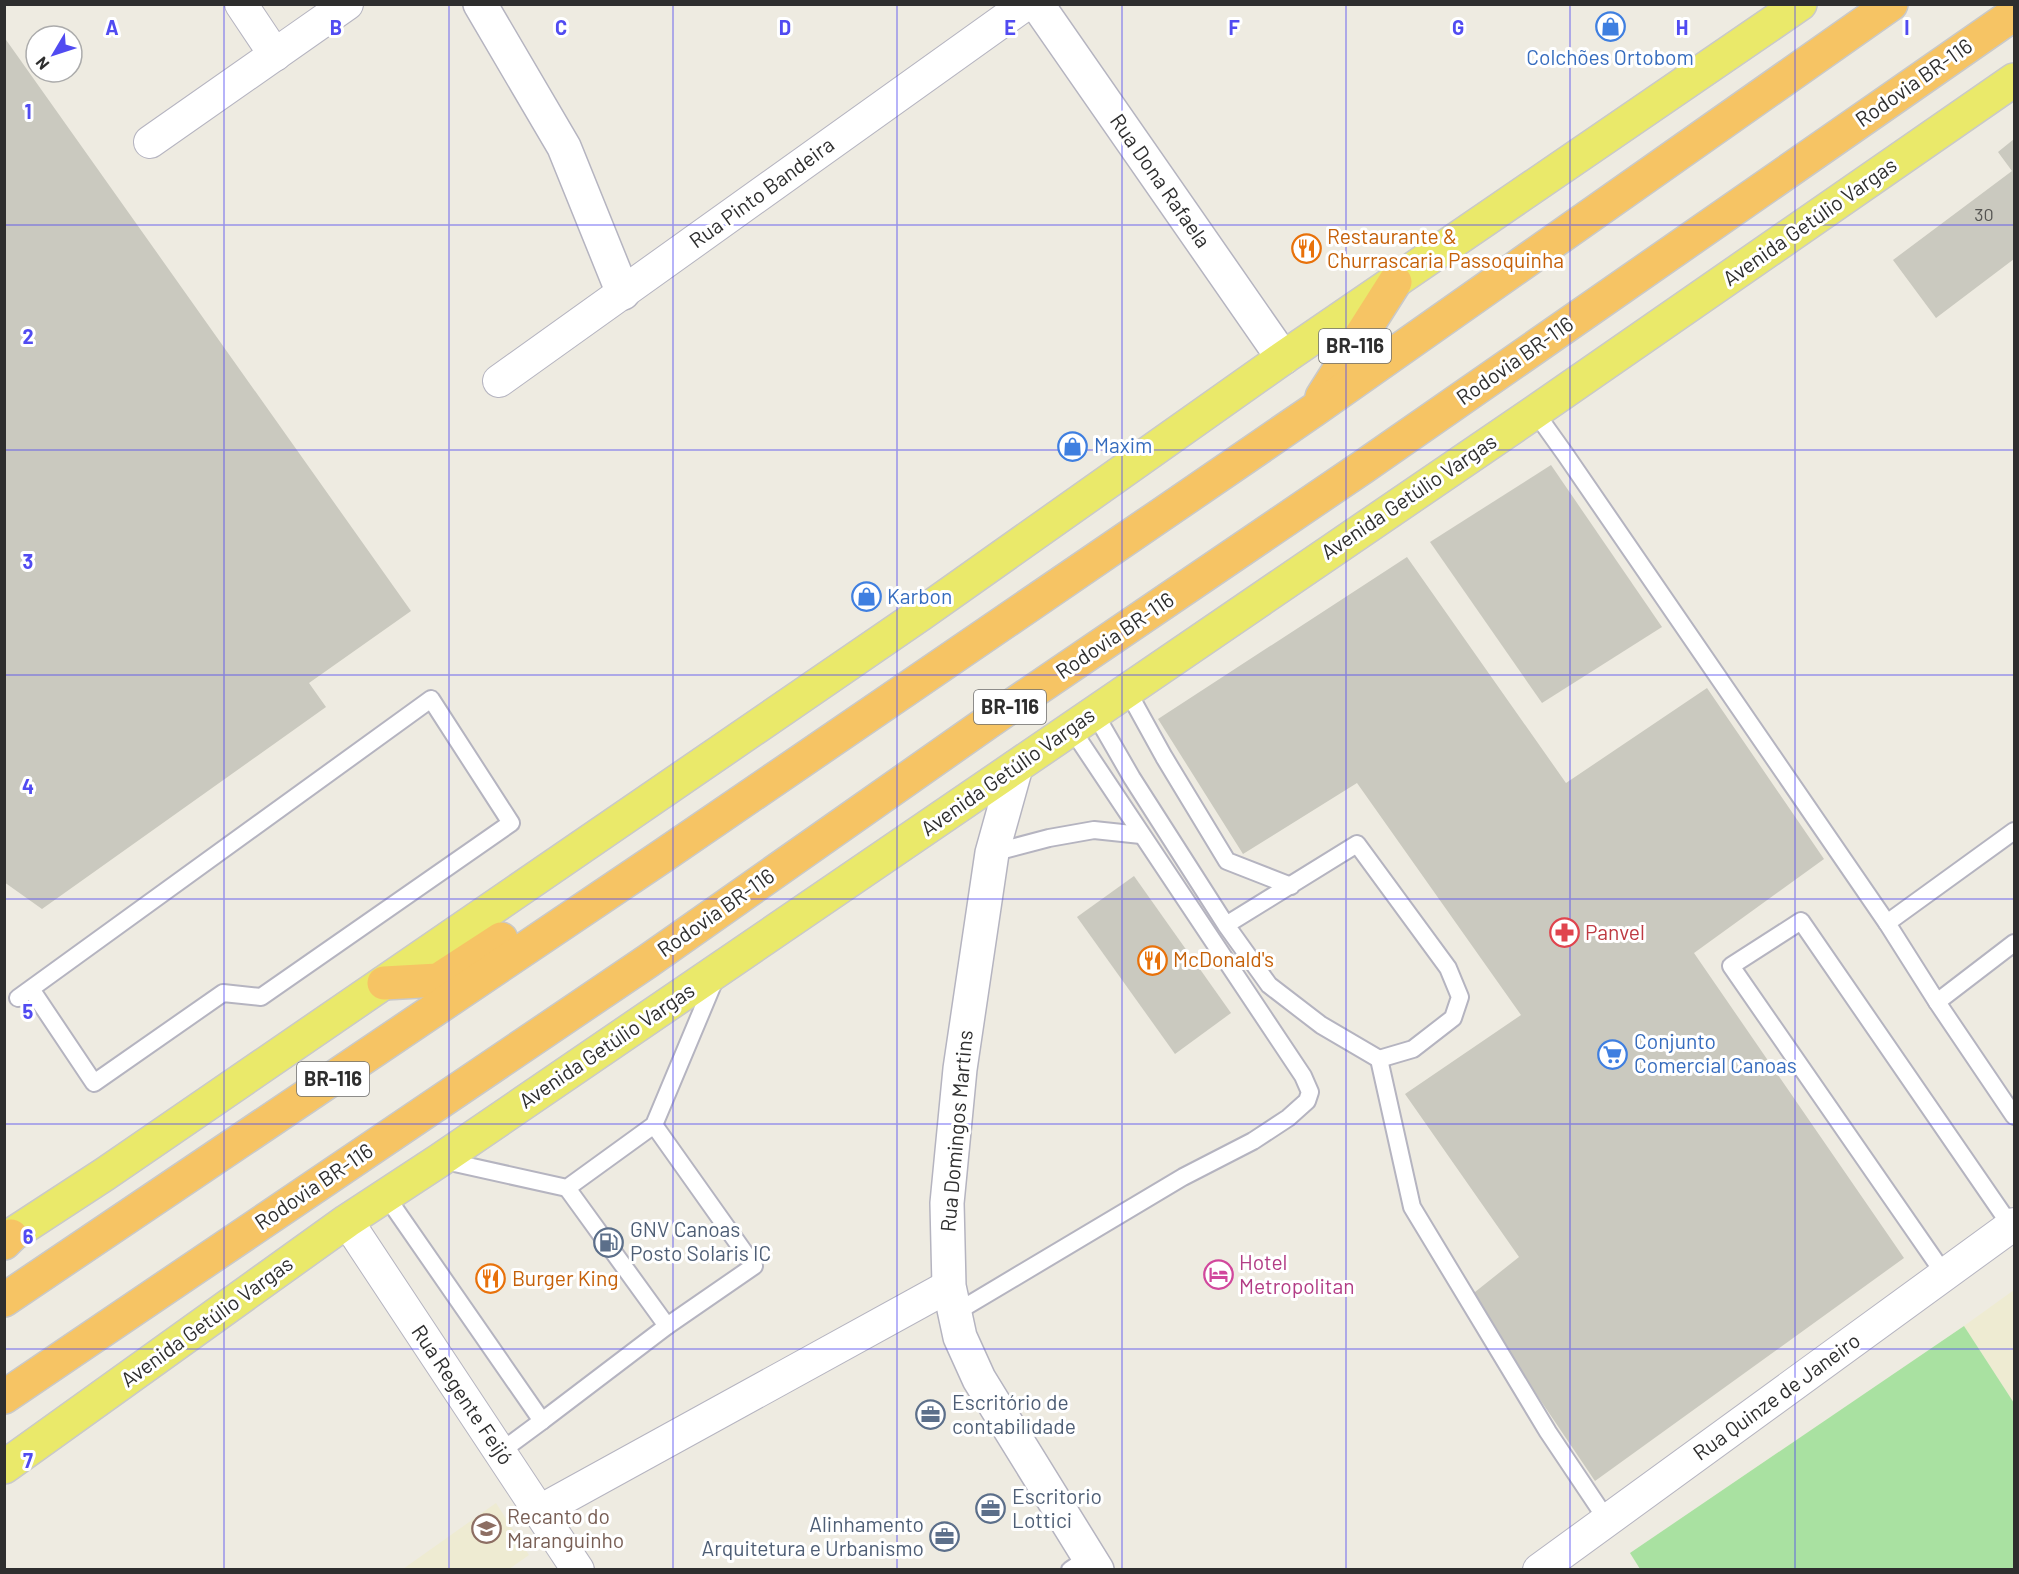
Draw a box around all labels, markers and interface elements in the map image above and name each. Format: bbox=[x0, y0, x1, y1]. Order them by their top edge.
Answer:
shop icon: Colchões Ortobom bbox=[1594, 11, 1626, 43]
text: A bbox=[105, 15, 119, 39]
text: B bbox=[330, 15, 342, 39]
text: C bbox=[555, 15, 567, 39]
text: D bbox=[779, 15, 791, 39]
text: E bbox=[1004, 15, 1016, 39]
text: F bbox=[1228, 15, 1240, 39]
text: G bbox=[1452, 15, 1464, 39]
text: H bbox=[1676, 15, 1688, 39]
text: I bbox=[1904, 15, 1910, 39]
north arrow bbox=[24, 24, 84, 84]
street label: Rodovia BR-116 bbox=[1850, 32, 1976, 131]
place label: Colchões Ortobom bbox=[1526, 44, 1694, 69]
text: N bbox=[31, 54, 53, 74]
text: 1 bbox=[24, 99, 32, 123]
street label: Rua Dona Rafaela bbox=[1106, 108, 1217, 252]
street label: Rua Pinto Bandeira bbox=[684, 131, 838, 253]
street label: Avenida Getúlio Vargas bbox=[1717, 151, 1901, 290]
house number: 30 bbox=[1974, 203, 1994, 225]
place label: Restaurante & Churrascaria Passoquinha bbox=[1327, 223, 1564, 272]
restaurant icon: Restaurante & Churrascaria Passoquinha bbox=[1290, 233, 1322, 265]
street label: Rodovia BR-116 bbox=[1451, 310, 1577, 409]
text: 2 bbox=[22, 324, 34, 348]
road number: BR-116 bbox=[1319, 329, 1391, 363]
street label: Avenida Getúlio Vargas bbox=[1316, 428, 1501, 564]
shop icon: Maxim bbox=[1057, 430, 1089, 462]
place label: Maxim bbox=[1094, 432, 1153, 457]
text: 3 bbox=[23, 549, 33, 573]
shop icon: Karbon bbox=[850, 581, 882, 613]
place label: Karbon bbox=[887, 583, 952, 608]
street label: Rodovia BR-116 bbox=[1050, 586, 1178, 683]
road number: BR-116 bbox=[974, 690, 1046, 724]
street label: Avenida Getúlio Vargas bbox=[915, 701, 1099, 840]
text: 4 bbox=[22, 774, 34, 798]
street label: Rodovia BR-116 bbox=[652, 862, 778, 961]
pharmacy icon: Panvel bbox=[1548, 917, 1580, 949]
place label: Panvel bbox=[1585, 919, 1645, 944]
restaurant icon: McDonald's bbox=[1136, 944, 1168, 976]
place label: McDonald's bbox=[1173, 946, 1274, 971]
street label: Avenida Getúlio Vargas bbox=[514, 977, 699, 1113]
text: 5 bbox=[23, 999, 34, 1023]
place label: Conjunto Comercial Canoas bbox=[1634, 1028, 1797, 1077]
street label: Rua Domingos Martins bbox=[934, 1029, 977, 1233]
supermarket icon: Conjunto Comercial Canoas bbox=[1597, 1038, 1629, 1070]
road number: BR-116 bbox=[297, 1062, 369, 1096]
street label: Rodovia BR-116 bbox=[249, 1137, 377, 1234]
place label: GNV Canoas Posto Solaris IC bbox=[630, 1216, 771, 1265]
text: 6 bbox=[23, 1224, 34, 1248]
fuel station icon: GNV Canoas Posto Solaris IC bbox=[593, 1226, 625, 1258]
place label: Hotel Metropolitan bbox=[1239, 1249, 1354, 1298]
street label: Avenida Getúlio Vargas bbox=[115, 1250, 297, 1392]
hotel icon: Hotel Metropolitan bbox=[1202, 1259, 1234, 1291]
restaurant icon: Burger King bbox=[475, 1263, 507, 1295]
place label: Burger King bbox=[512, 1265, 619, 1290]
street label: Rua Regente Feijó bbox=[407, 1319, 519, 1469]
street label: Rua Quinze de Janeiro bbox=[1688, 1327, 1864, 1465]
place label: Escritório de contabilidade bbox=[952, 1389, 1076, 1438]
office icon: Escritório de contabilidade bbox=[915, 1399, 947, 1431]
text: 7 bbox=[23, 1448, 33, 1472]
place label: Escritorio Lottici bbox=[1012, 1483, 1102, 1532]
office icon: Escritorio Lottici bbox=[975, 1493, 1007, 1525]
place label: Recanto do Maranguinho bbox=[507, 1503, 624, 1552]
place label: Alinhamento Arquitetura e Urbanismo bbox=[702, 1511, 924, 1560]
school or university icon: Recanto do Maranguinho bbox=[470, 1513, 502, 1545]
office icon: Alinhamento Arquitetura e Urbanismo bbox=[929, 1521, 961, 1553]

